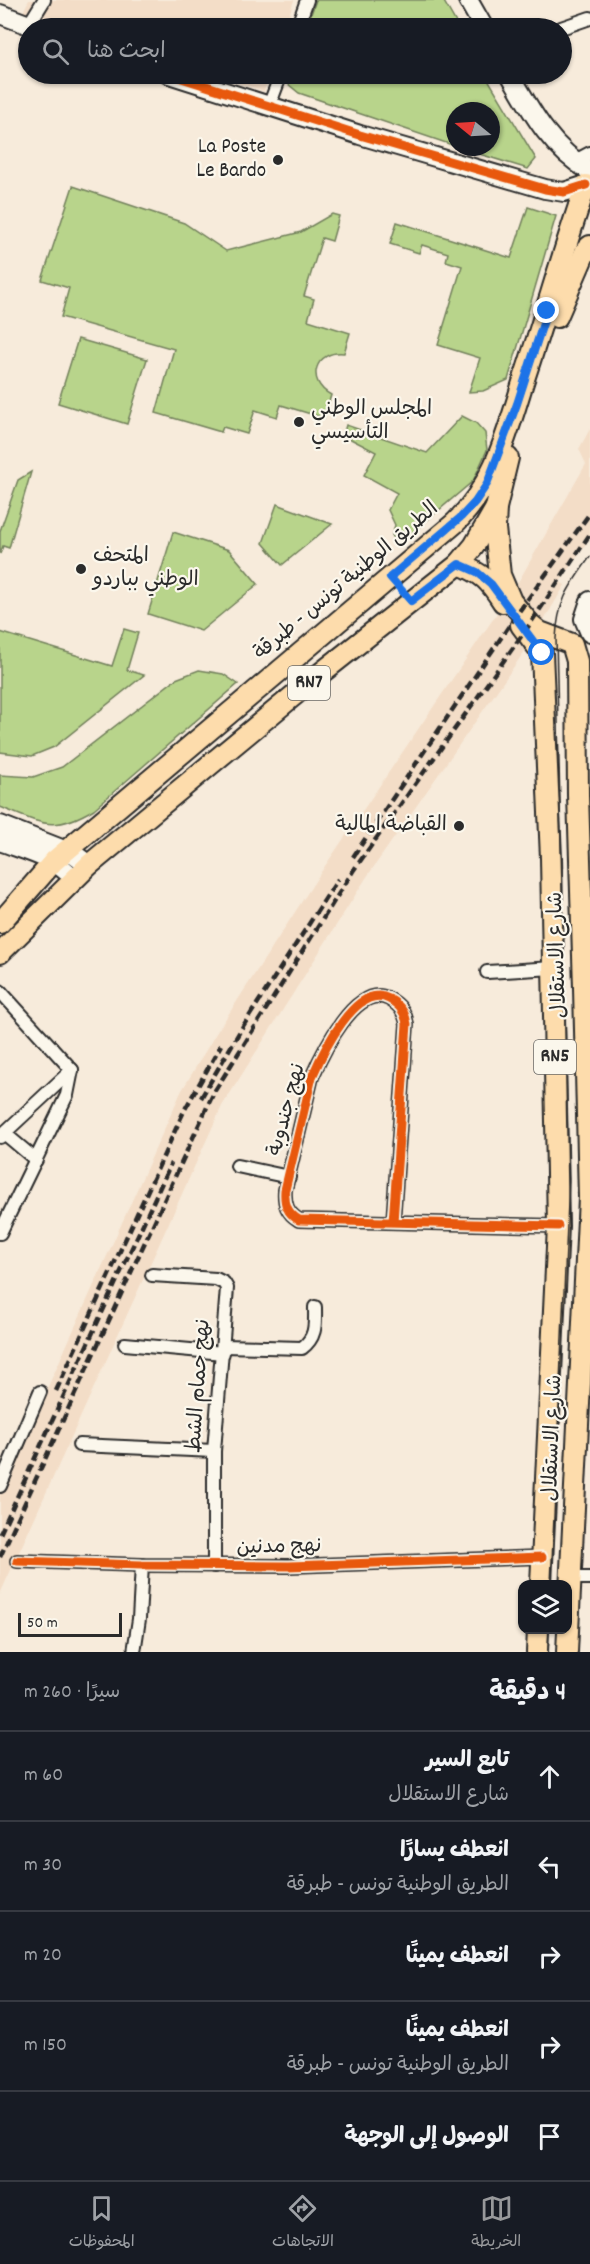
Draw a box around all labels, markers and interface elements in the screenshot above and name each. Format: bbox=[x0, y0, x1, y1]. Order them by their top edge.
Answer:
search box bbox=[18, 18, 572, 84]
icon: search bbox=[39, 35, 72, 68]
text: ابحث هنا bbox=[87, 37, 166, 68]
north arrow bbox=[446, 102, 500, 156]
place label: La Poste Le Bardo bbox=[197, 133, 266, 187]
marker: La Poste Le Bardo bbox=[271, 153, 285, 167]
route end bbox=[533, 297, 559, 323]
place label: المجلس الوطني التأسيسي bbox=[311, 395, 432, 450]
marker: المجلس الوطني التأسيسي bbox=[292, 415, 306, 429]
street label: الطريق الوطنية تونس - طبرقة bbox=[248, 495, 446, 669]
place label: المتحف الوطني بباردو bbox=[91, 542, 199, 597]
marker: المتحف الوطني بباردو bbox=[74, 562, 88, 576]
route start bbox=[528, 639, 554, 665]
road number: RN7 bbox=[288, 666, 330, 700]
place label: القباضة المالية bbox=[335, 811, 447, 841]
marker: القباضة المالية bbox=[452, 819, 466, 833]
street label: شارع الاستقلال bbox=[542, 891, 576, 1019]
road number: RN5 bbox=[534, 1040, 576, 1074]
street label: نهج جندوبة bbox=[261, 1060, 315, 1160]
street label: نهج حمام الشط bbox=[180, 1318, 220, 1454]
street label: شارع الاستقلال bbox=[537, 1374, 571, 1502]
street label: نهج مدنين bbox=[236, 1532, 322, 1564]
map controls bbox=[518, 1580, 572, 1634]
button: layers bbox=[518, 1580, 572, 1634]
scale bar bbox=[18, 1610, 122, 1638]
text: 50 m bbox=[27, 1612, 58, 1635]
text: 4 دقيقة bbox=[489, 1675, 566, 1712]
text: سيرًا · 260 m bbox=[24, 1679, 120, 1707]
text: تابع السير bbox=[426, 1746, 509, 1777]
icon: ahead bbox=[533, 1760, 566, 1793]
text: 60 m bbox=[24, 1762, 63, 1790]
text: شارع الاستقلال bbox=[388, 1782, 509, 1810]
text: انعطف يسارًا bbox=[400, 1836, 509, 1867]
icon: left bbox=[533, 1850, 566, 1883]
text: 30 m bbox=[24, 1852, 62, 1880]
text: الطريق الوطنية تونس - طبرقة bbox=[287, 1872, 509, 1900]
icon: right bbox=[533, 1940, 566, 1973]
text: 20 m bbox=[24, 1942, 62, 1970]
text: انعطف يمينًا bbox=[406, 1942, 509, 1973]
text: انعطف يمينًا bbox=[406, 2016, 509, 2047]
icon: right bbox=[533, 2030, 566, 2063]
text: 150 m bbox=[24, 2032, 67, 2060]
text: الطريق الوطنية تونس - طبرقة bbox=[287, 2052, 509, 2080]
icon: arrive bbox=[533, 2120, 566, 2153]
text: الوصول إلى الوجهة bbox=[344, 2122, 509, 2153]
tab: المحفوظات bbox=[69, 2192, 135, 2255]
tab: الاتجاهات bbox=[272, 2192, 334, 2255]
tab: الخريطة bbox=[471, 2192, 521, 2255]

